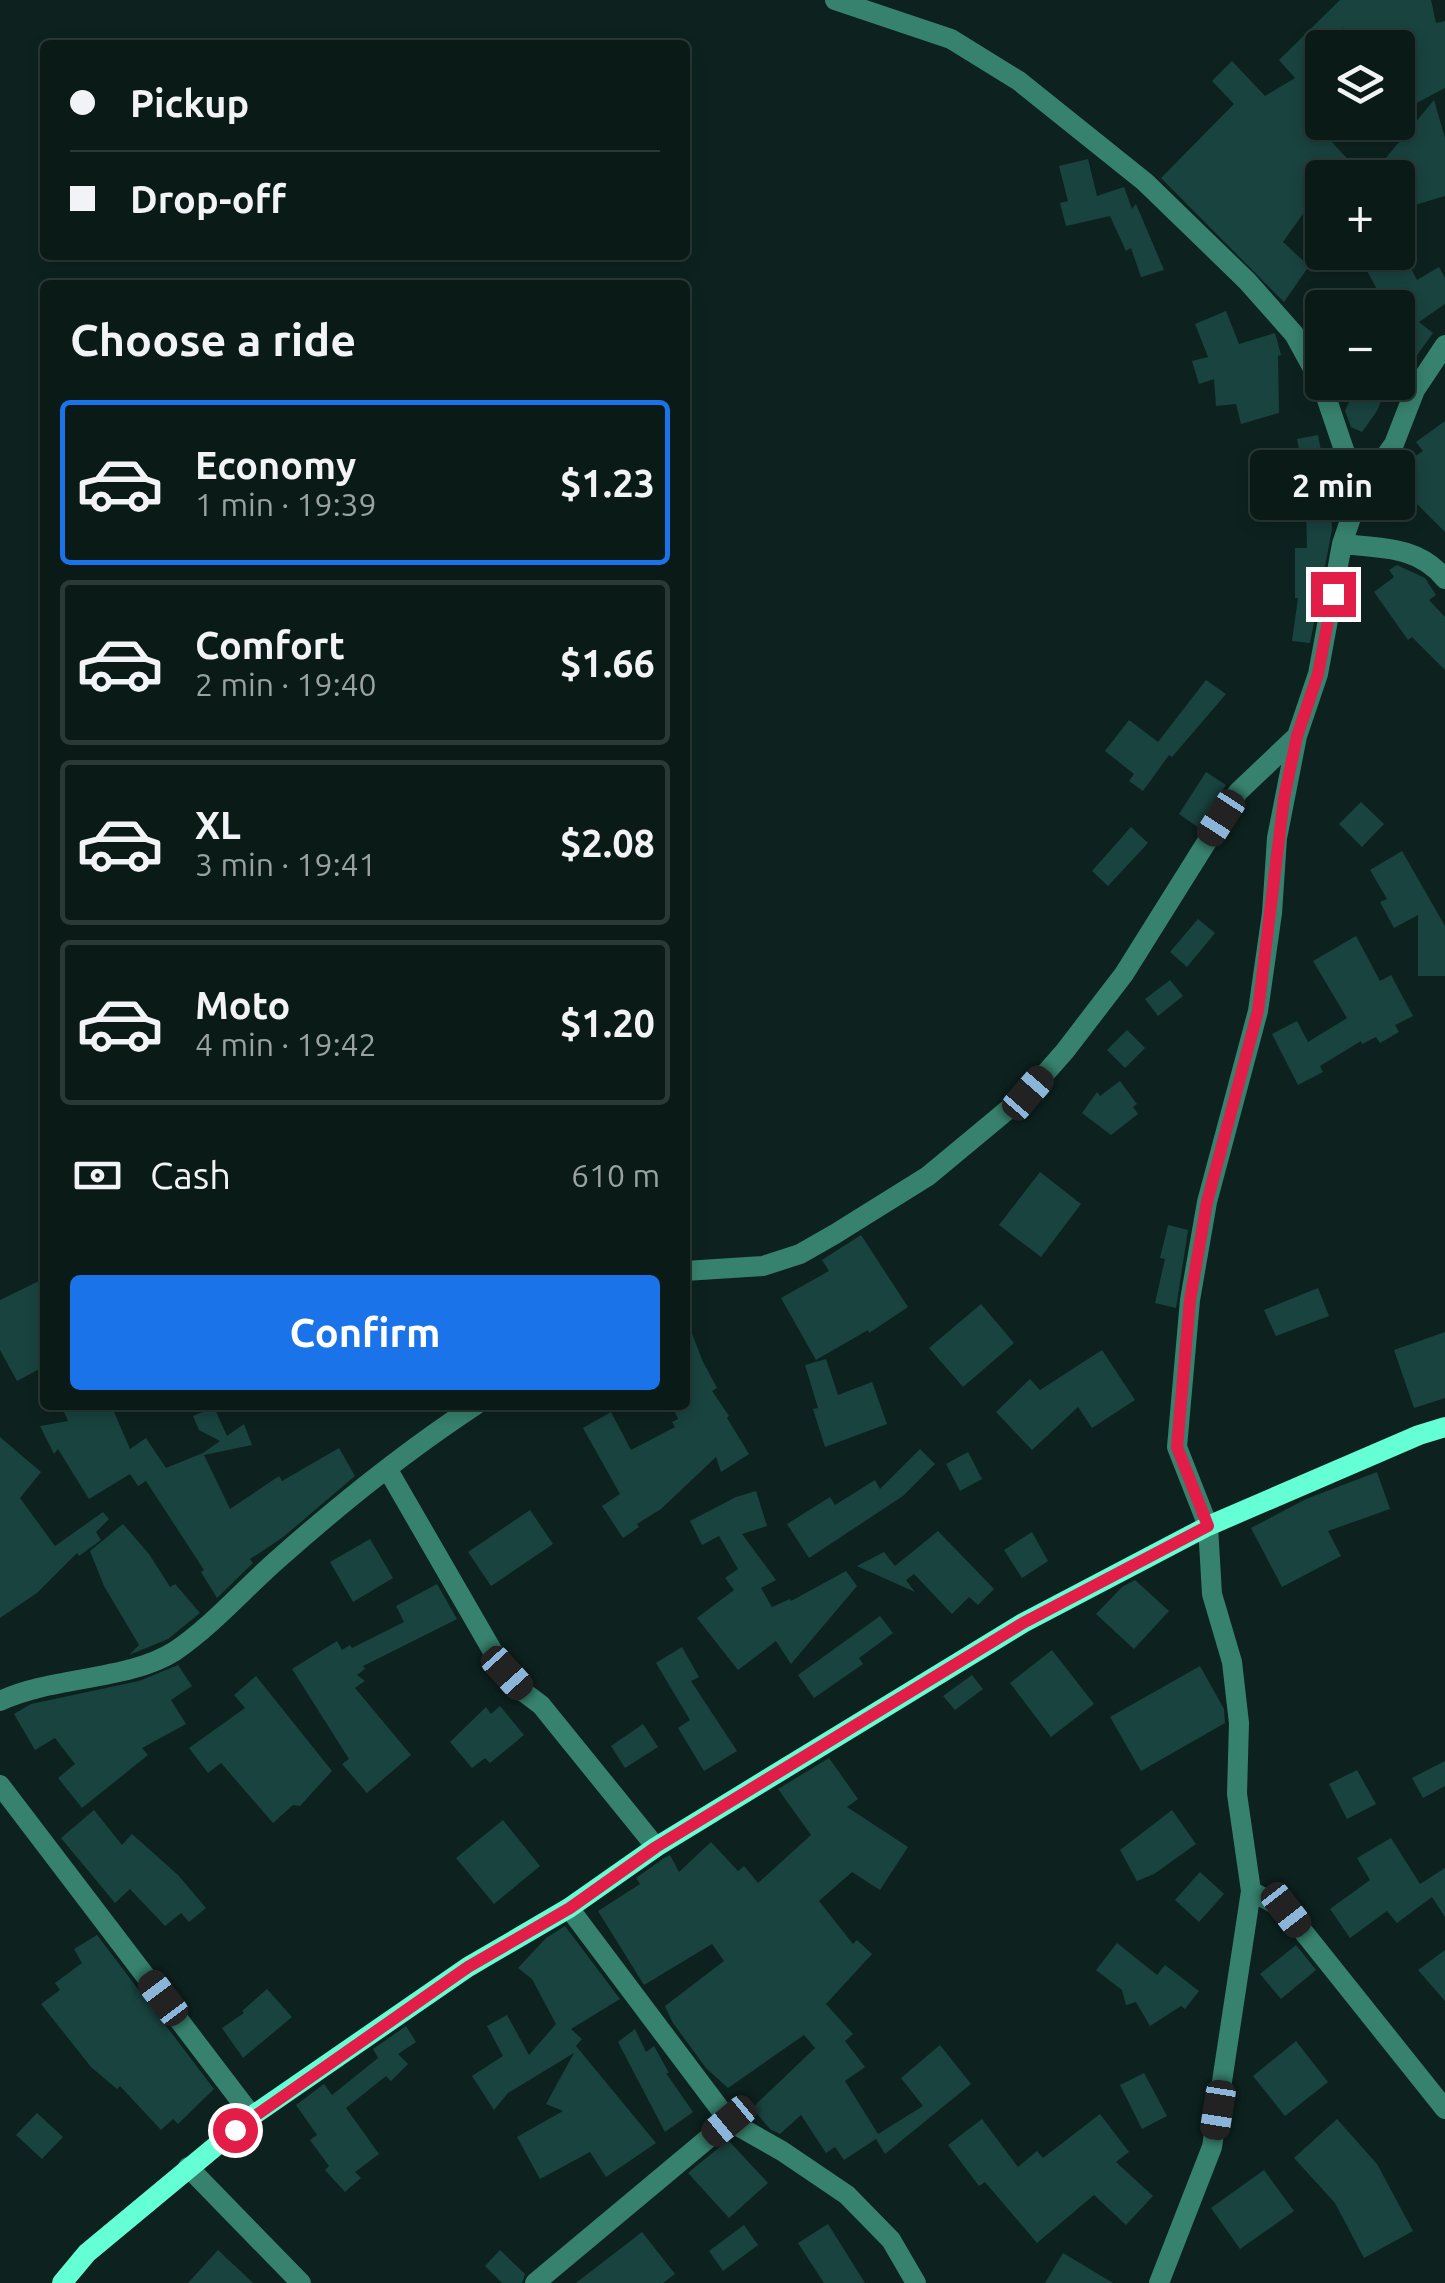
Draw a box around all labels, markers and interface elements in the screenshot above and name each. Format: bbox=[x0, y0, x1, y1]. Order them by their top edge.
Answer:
map controls bbox=[1305, 30, 1415, 400]
button: layers bbox=[1305, 30, 1415, 140]
text: Pickup bbox=[130, 82, 249, 124]
button: + bbox=[1305, 160, 1415, 270]
text: Drop-off bbox=[130, 178, 286, 220]
button: − bbox=[1305, 290, 1415, 400]
text: Choose a ride bbox=[70, 314, 356, 365]
icon: car bbox=[75, 438, 165, 528]
text: Economy bbox=[195, 444, 356, 486]
callout: 2 min bbox=[1250, 449, 1416, 519]
text: $1.23 bbox=[560, 462, 655, 504]
text: 2 min bbox=[1292, 467, 1373, 503]
text: 1 min · 19:39 bbox=[195, 486, 377, 522]
route end bbox=[1311, 572, 1356, 617]
icon: car bbox=[75, 618, 165, 708]
text: Comfort bbox=[195, 624, 345, 666]
text: $1.66 bbox=[560, 642, 655, 684]
text: 2 min · 19:40 bbox=[195, 666, 377, 702]
car bbox=[1192, 785, 1250, 851]
icon: car bbox=[75, 798, 165, 888]
text: XL bbox=[195, 804, 241, 846]
text: $2.08 bbox=[560, 822, 655, 864]
text: 3 min · 19:41 bbox=[195, 846, 377, 882]
icon: car bbox=[75, 978, 165, 1068]
text: Moto bbox=[195, 984, 290, 1026]
text: $1.20 bbox=[560, 1002, 655, 1044]
text: 4 min · 19:42 bbox=[195, 1026, 377, 1062]
car bbox=[997, 1061, 1059, 1125]
icon: cash bbox=[70, 1148, 125, 1203]
text: Cash bbox=[150, 1154, 231, 1196]
text: 610 m bbox=[571, 1157, 660, 1193]
button: Confirm bbox=[70, 1275, 660, 1390]
car bbox=[476, 1641, 538, 1705]
car bbox=[1256, 1877, 1316, 1943]
car bbox=[133, 1965, 193, 2031]
car bbox=[1198, 2078, 1238, 2142]
car bbox=[696, 2090, 762, 2152]
route start bbox=[213, 2108, 258, 2153]

